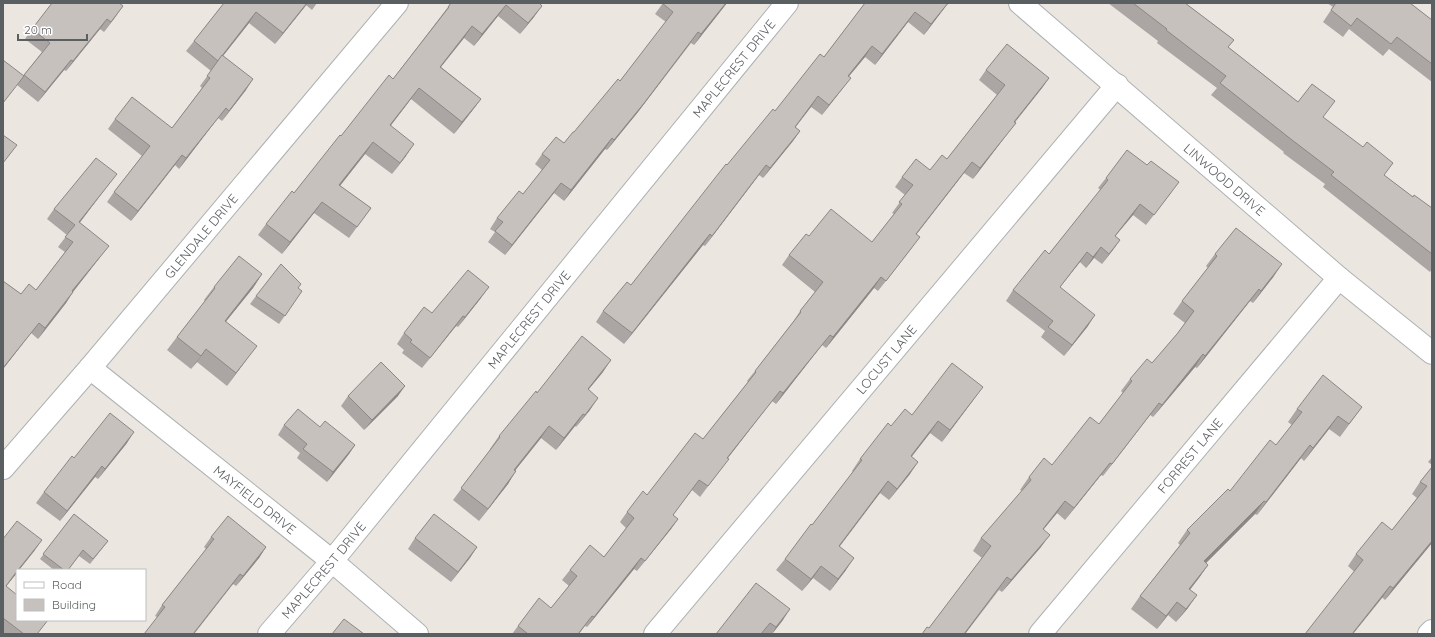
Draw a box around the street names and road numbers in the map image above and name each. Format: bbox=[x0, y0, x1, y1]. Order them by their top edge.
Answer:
street label: MAPLECREST DRIVE bbox=[689, 16, 778, 121]
street label: LINWOOD DRIVE bbox=[1181, 140, 1268, 219]
street label: GLENDALE DRIVE bbox=[161, 190, 241, 282]
street label: MAPLECREST DRIVE bbox=[484, 267, 574, 372]
street label: LOCUST LANE bbox=[853, 322, 920, 397]
street label: FORREST LANE bbox=[1154, 415, 1226, 496]
street label: MAYFIELD DRIVE bbox=[210, 462, 299, 537]
street label: MAPLECREST DRIVE bbox=[278, 518, 369, 622]

